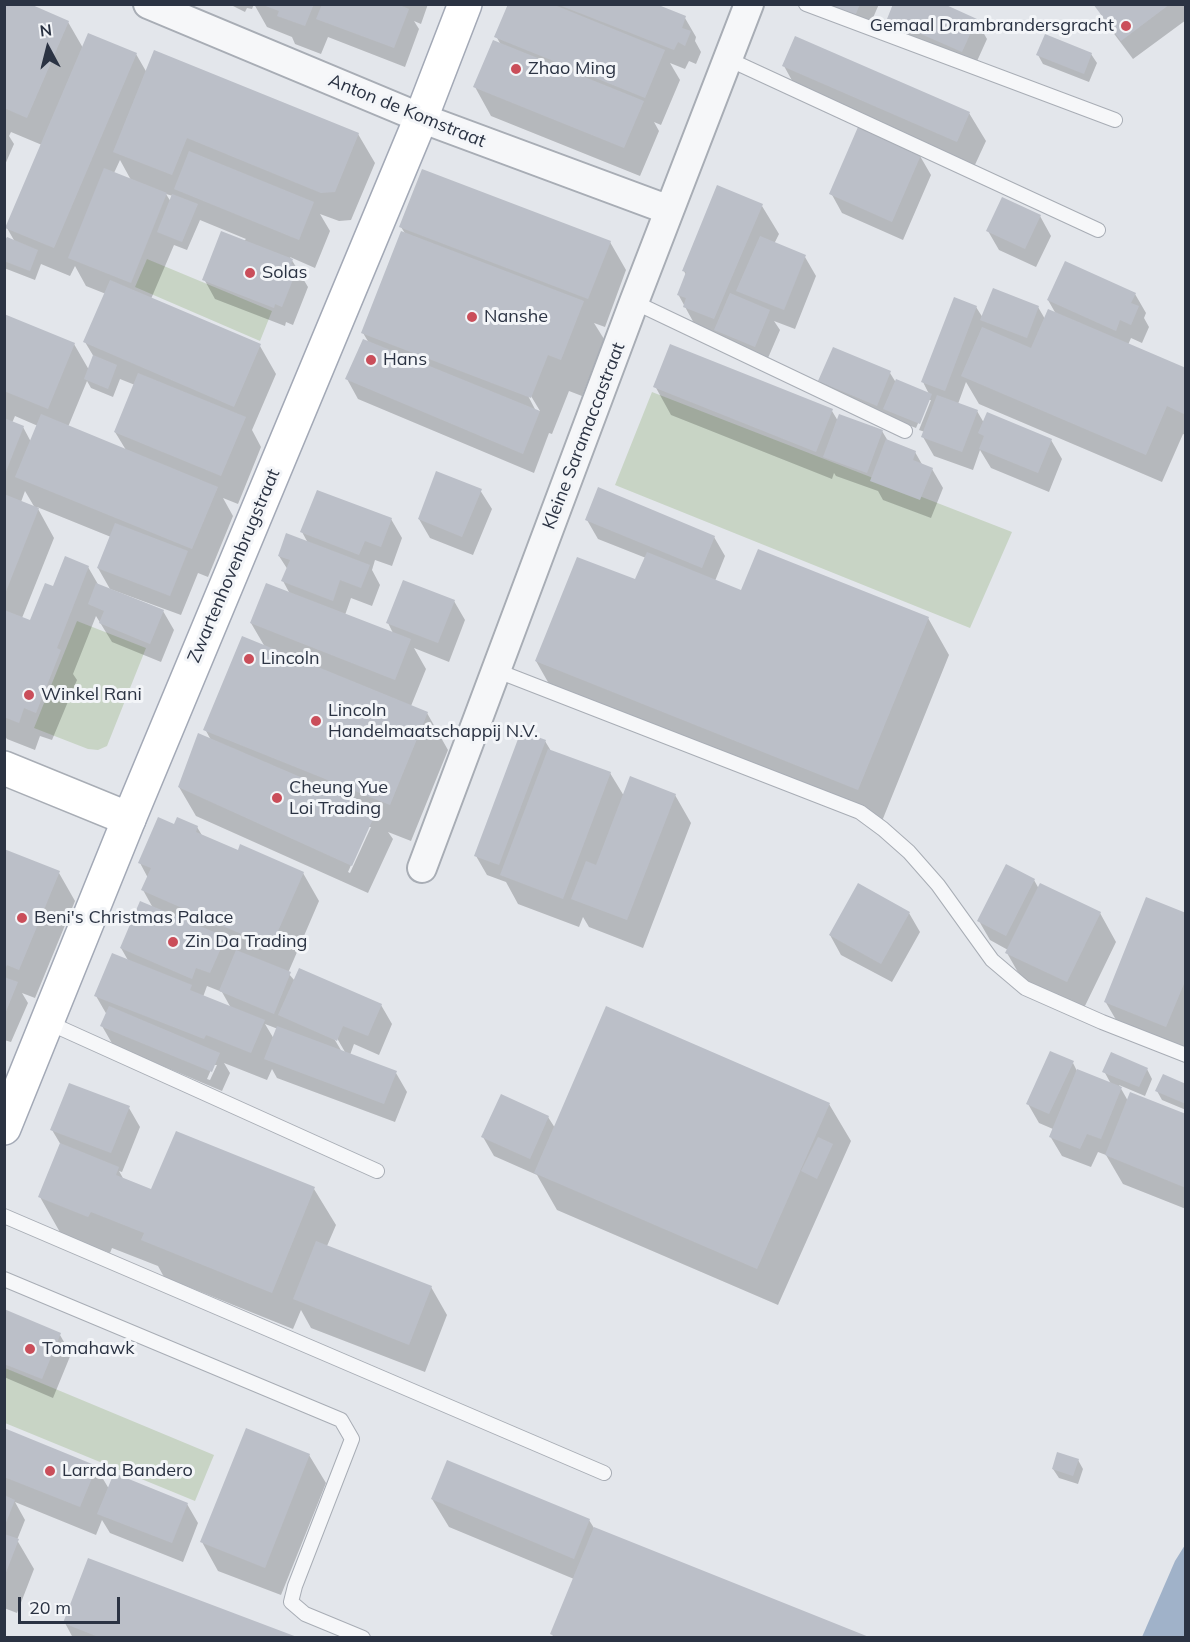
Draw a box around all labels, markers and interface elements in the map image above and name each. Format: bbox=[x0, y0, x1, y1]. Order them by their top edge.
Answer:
place label: Gemaal Drambrandersgracht bbox=[870, 15, 1114, 37]
north arrow bbox=[18, 18, 78, 78]
text: N bbox=[39, 19, 53, 41]
marker: Gemaal Drambrandersgracht bbox=[1119, 19, 1133, 33]
place label: Zhao Ming bbox=[528, 58, 616, 80]
marker: Zhao Ming bbox=[509, 62, 523, 76]
street label: Anton de Komstraat bbox=[325, 70, 489, 152]
place label: Solas bbox=[262, 262, 308, 284]
marker: Solas bbox=[243, 266, 257, 280]
place label: Nanshe bbox=[484, 306, 548, 328]
marker: Nanshe bbox=[465, 310, 479, 324]
street label: Kleine Saramaccastraat bbox=[538, 339, 630, 533]
place label: Hans bbox=[383, 349, 427, 371]
marker: Hans bbox=[364, 353, 378, 367]
street label: Zwartenhovenbrugstraat bbox=[183, 466, 285, 666]
place label: Lincoln bbox=[261, 648, 319, 670]
marker: Lincoln bbox=[242, 652, 256, 666]
place label: Winkel Rani bbox=[41, 684, 142, 706]
marker: Winkel Rani bbox=[22, 688, 36, 702]
place label: Lincoln Handelmaatschappij N.V. bbox=[328, 700, 538, 742]
marker: Lincoln Handelmaatschappij N.V. bbox=[309, 714, 323, 728]
place label: Cheung Yue Loi Trading bbox=[289, 777, 388, 820]
marker: Cheung Yue Loi Trading bbox=[270, 791, 284, 805]
place label: Beni's Christmas Palace bbox=[34, 907, 233, 929]
marker: Beni's Christmas Palace bbox=[15, 911, 29, 925]
place label: Zin Da Trading bbox=[185, 931, 307, 953]
marker: Zin Da Trading bbox=[166, 935, 180, 949]
place label: Tomahawk bbox=[42, 1338, 135, 1360]
marker: Tomahawk bbox=[23, 1342, 37, 1356]
place label: Larrda Bandero bbox=[62, 1460, 193, 1482]
marker: Larrda Bandero bbox=[43, 1464, 57, 1478]
scale bar bbox=[21, 1585, 123, 1623]
text: 20 m bbox=[29, 1596, 71, 1619]

